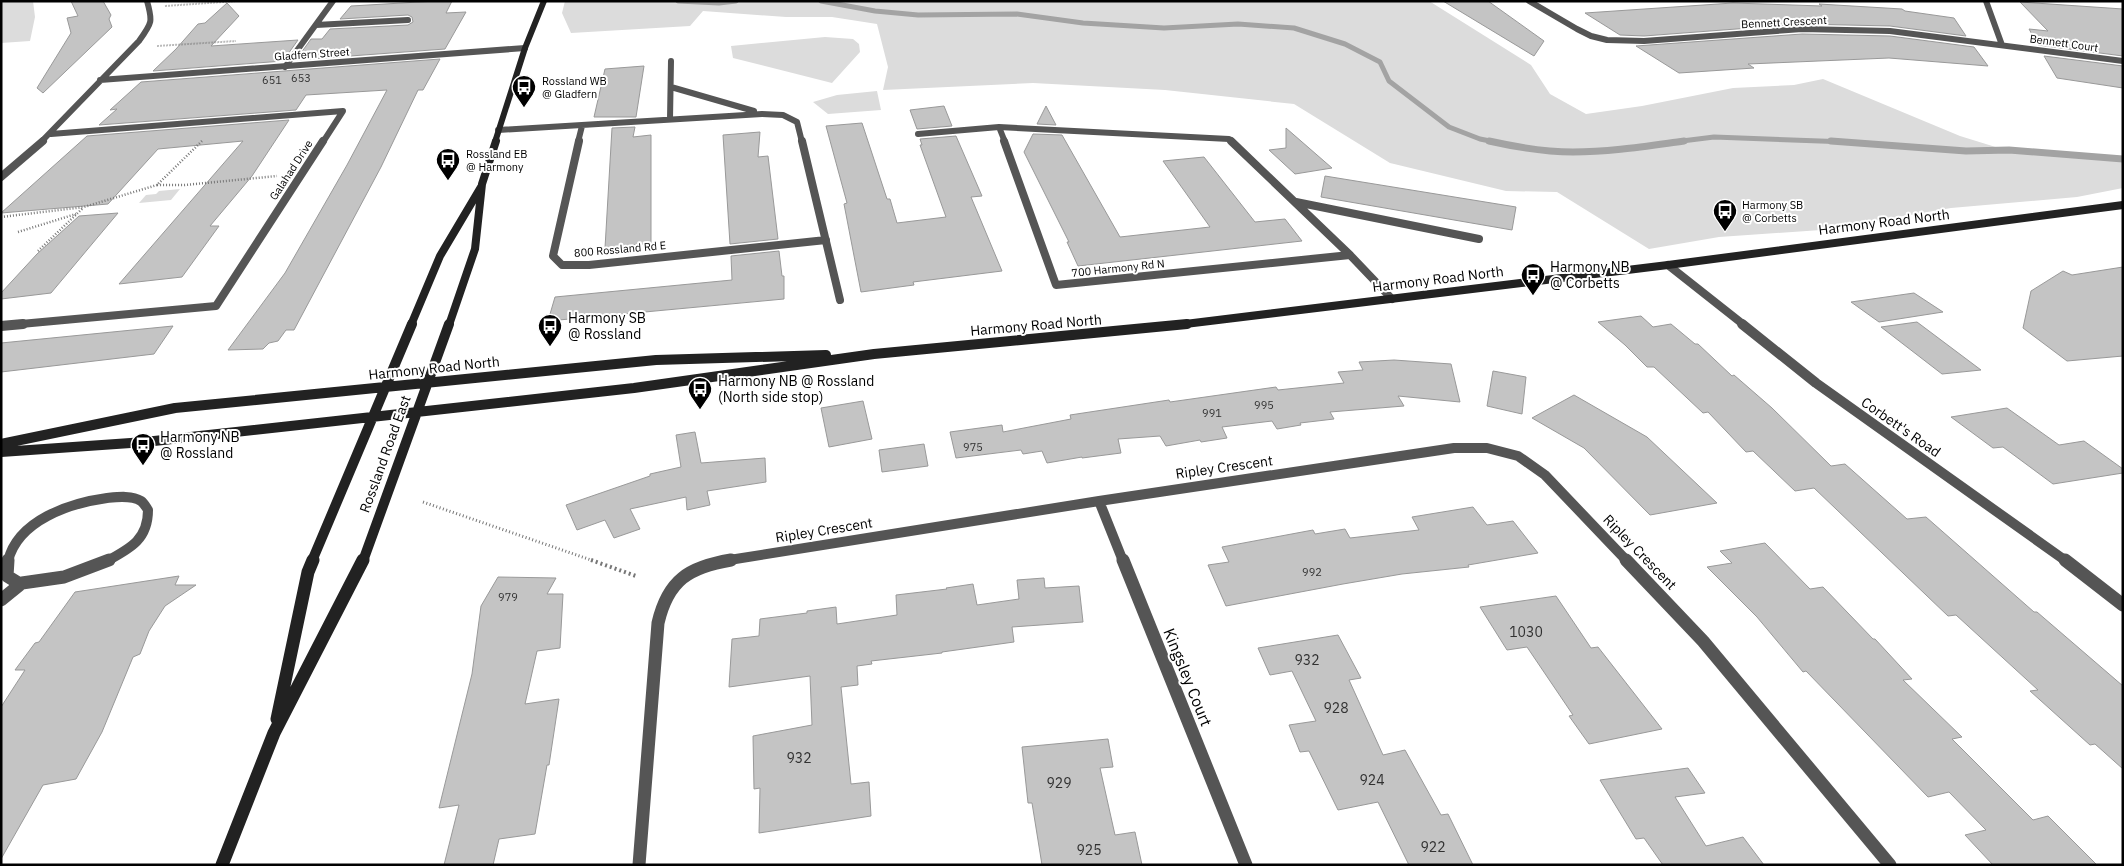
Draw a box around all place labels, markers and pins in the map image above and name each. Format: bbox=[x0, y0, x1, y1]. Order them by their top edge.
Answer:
bus stop icon: Rossland WB @ Gladfern bbox=[511, 74, 537, 108]
place label: Rossland WB @ Gladfern bbox=[542, 74, 607, 101]
bus stop icon: Rossland EB @ Harmony bbox=[435, 147, 461, 181]
place label: Rossland EB @ Harmony bbox=[466, 147, 527, 174]
bus stop icon: Harmony SB @ Corbetts bbox=[1712, 198, 1738, 232]
place label: Harmony SB @ Corbetts bbox=[1742, 198, 1803, 225]
place label: Harmony NB @ Corbetts bbox=[1550, 258, 1630, 292]
bus stop icon: Harmony NB @ Corbetts bbox=[1520, 262, 1546, 296]
place label: Harmony SB @ Rossland bbox=[568, 309, 646, 343]
bus stop icon: Harmony SB @ Rossland bbox=[537, 313, 563, 347]
place label: Harmony NB @ Rossland (North side stop) bbox=[718, 372, 874, 406]
bus stop icon: Harmony NB @ Rossland (North side stop) bbox=[687, 376, 713, 410]
place label: Harmony NB @ Rossland bbox=[160, 428, 240, 462]
bus stop icon: Harmony NB @ Rossland bbox=[130, 432, 156, 466]

